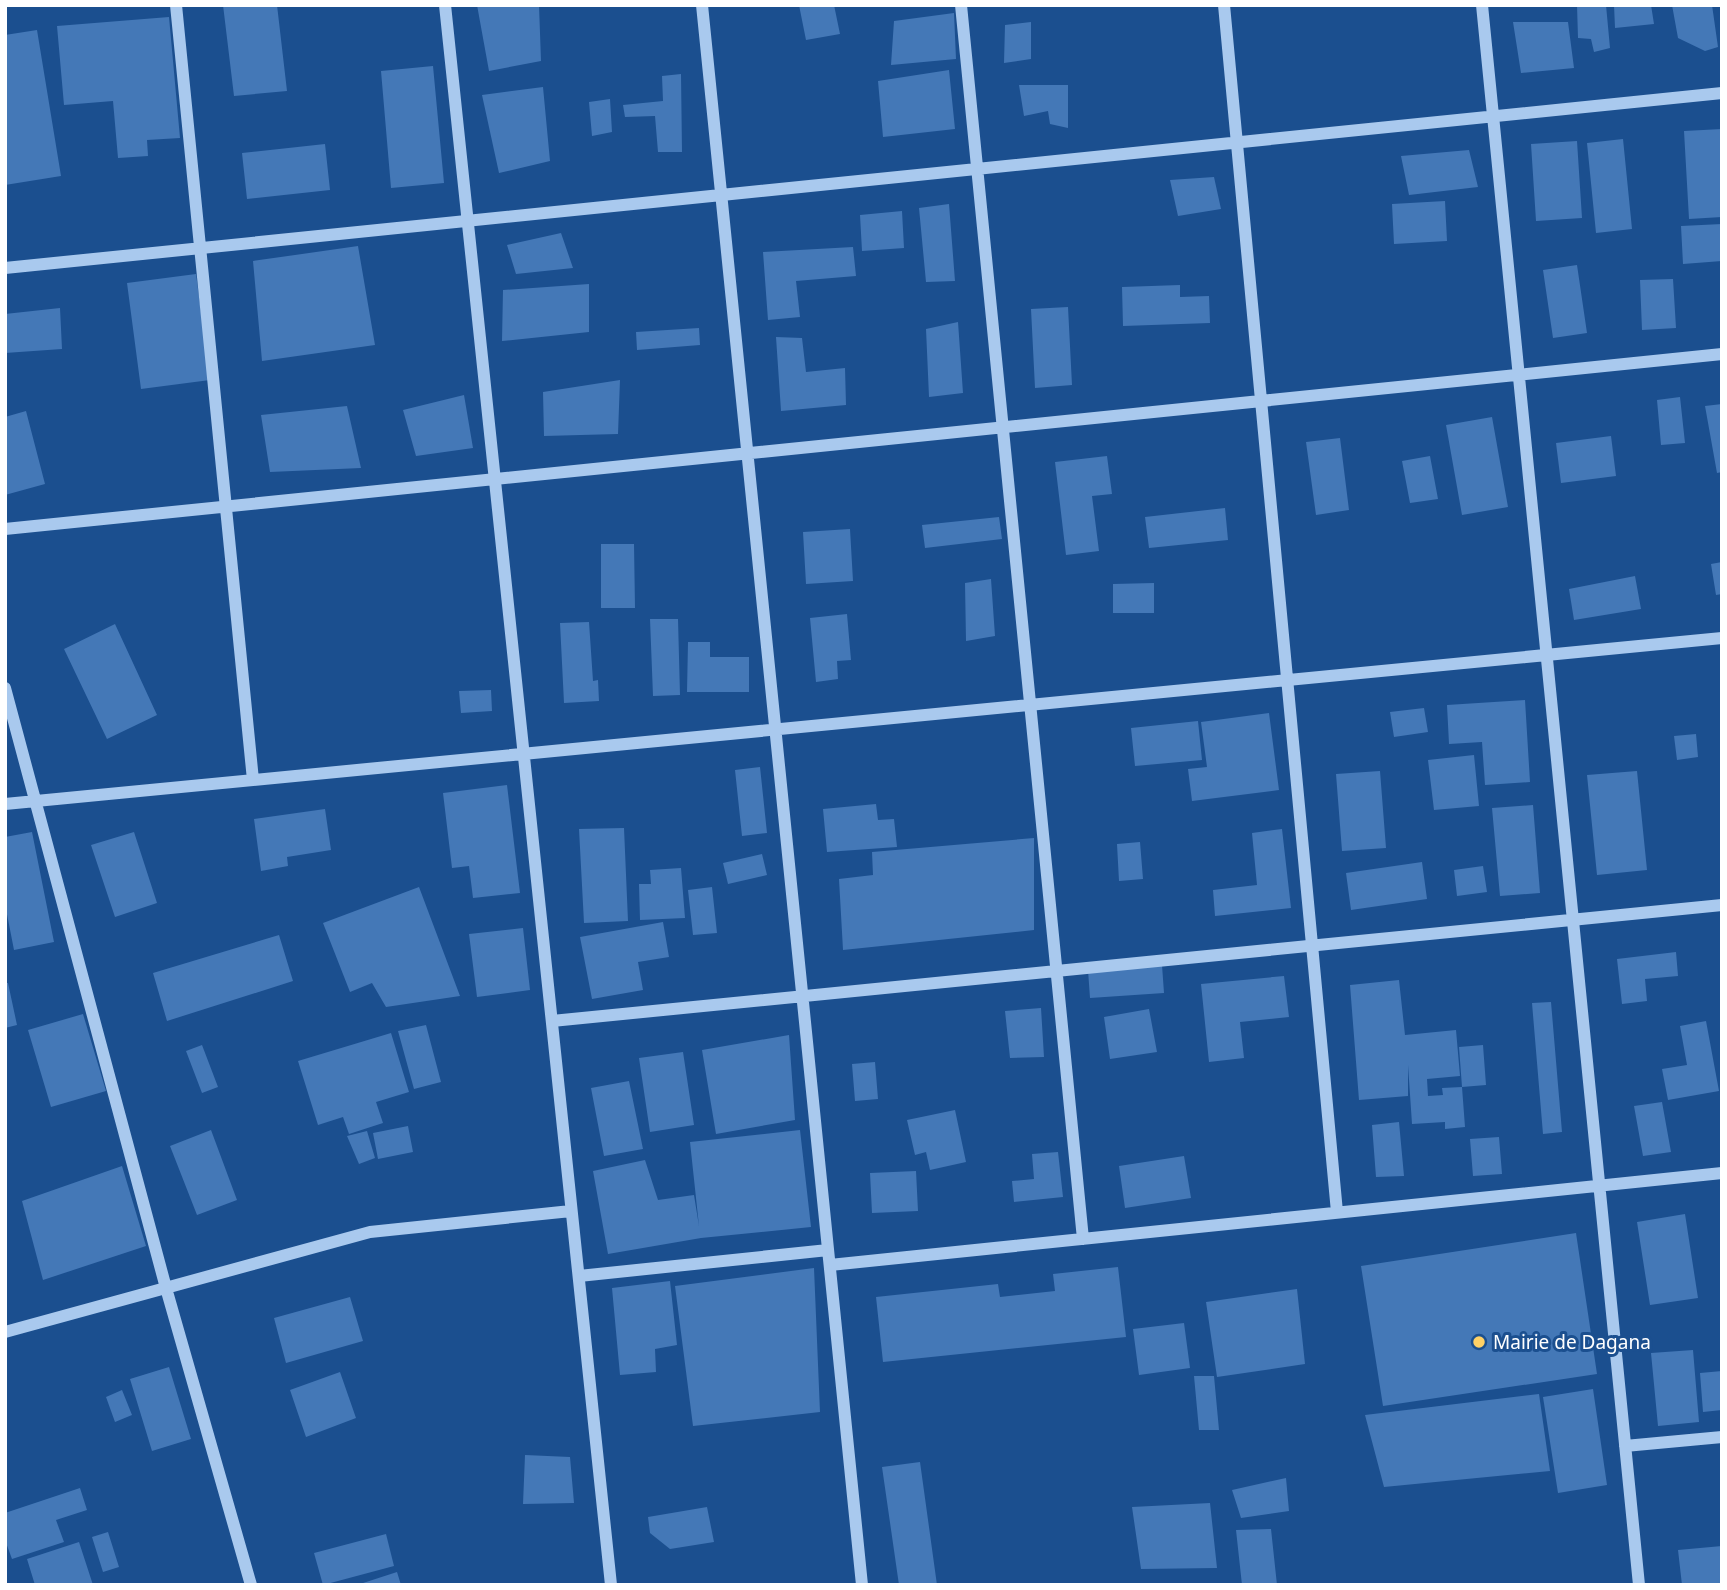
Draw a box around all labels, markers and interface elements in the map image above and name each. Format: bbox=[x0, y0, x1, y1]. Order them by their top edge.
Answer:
place label: Mairie de Dagana bbox=[1493, 1329, 1651, 1355]
marker: Mairie de Dagana bbox=[1471, 1334, 1487, 1350]

